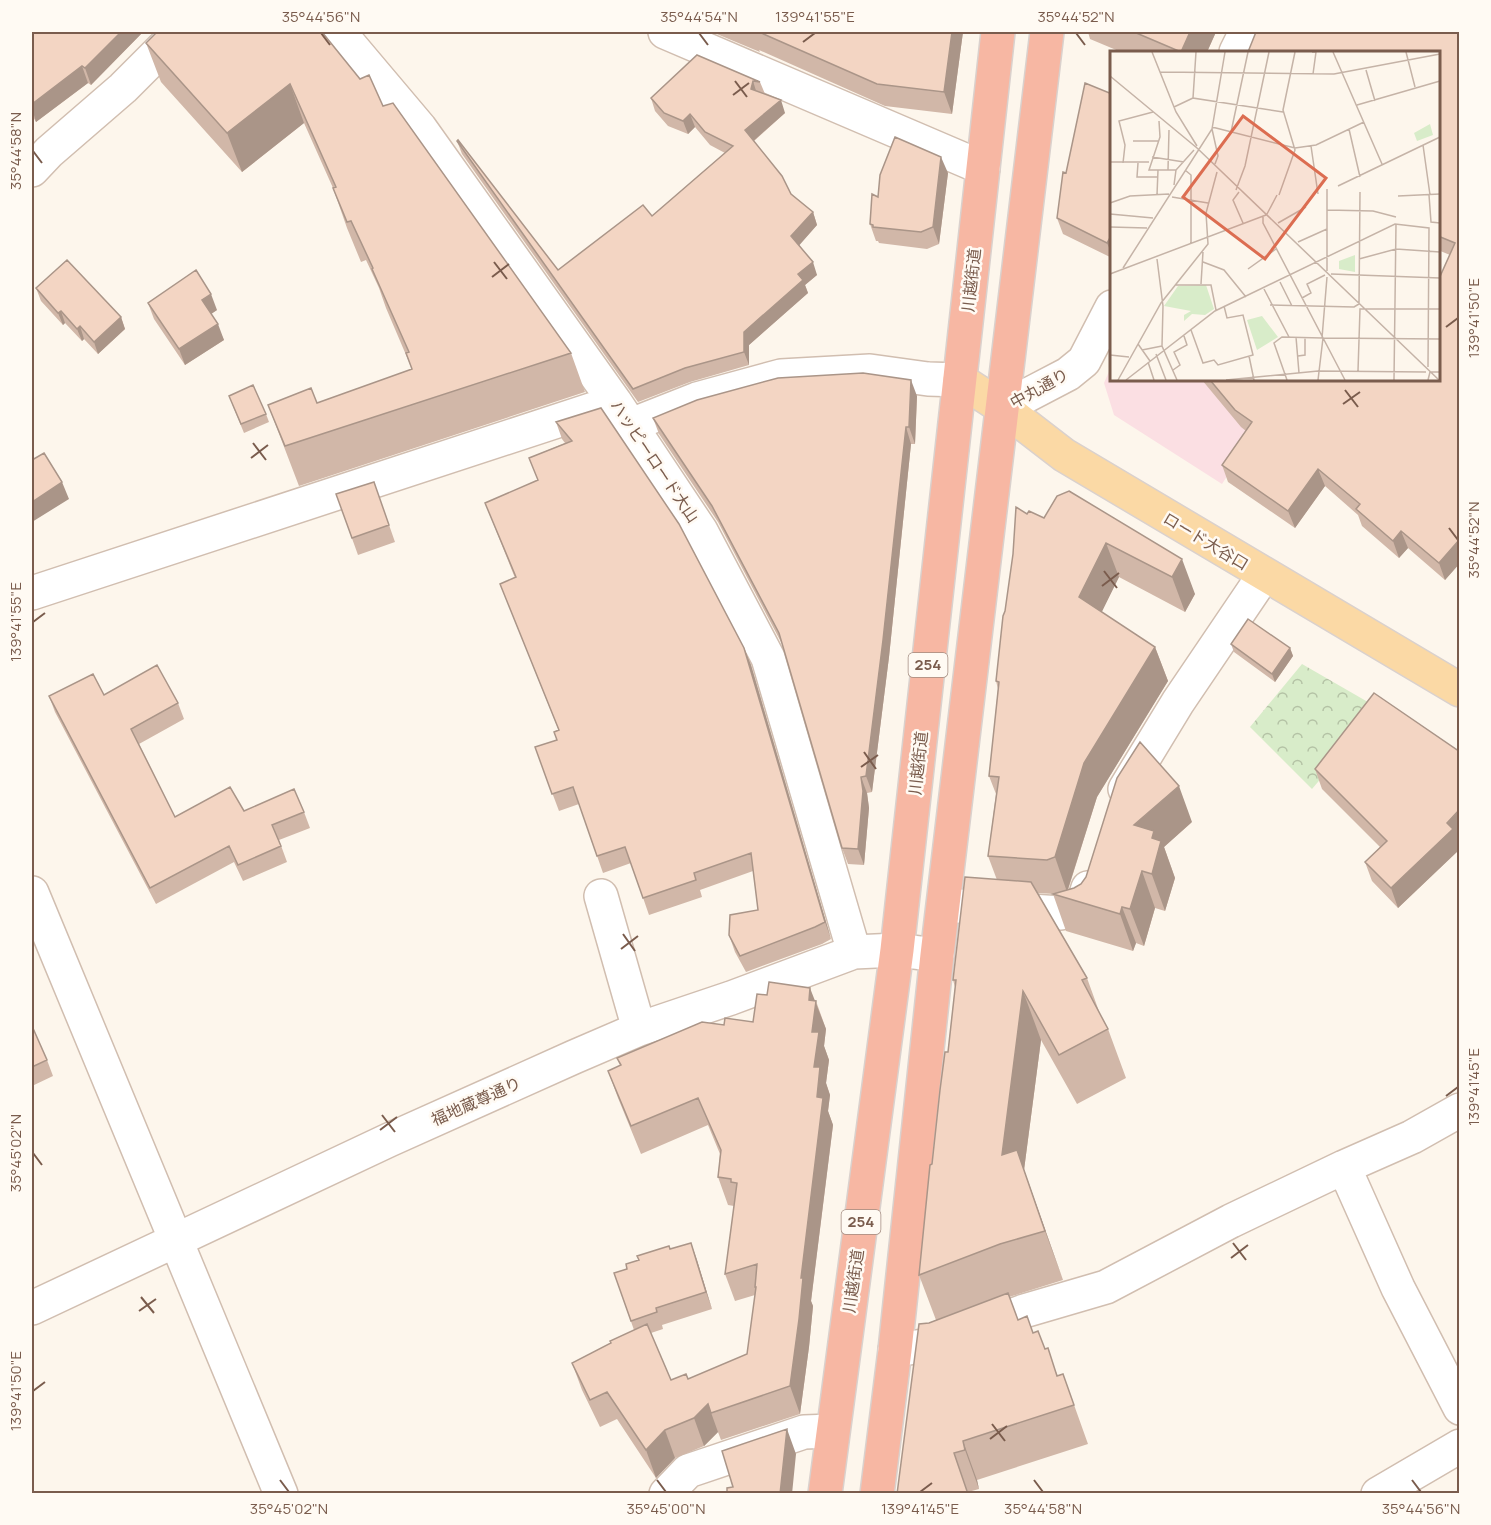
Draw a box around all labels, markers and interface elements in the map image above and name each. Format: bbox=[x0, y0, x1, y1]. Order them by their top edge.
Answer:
text: 35°44'56"N bbox=[282, 6, 360, 27]
text: 35°44'54"N bbox=[660, 6, 738, 27]
text: 139°41'55"E bbox=[775, 6, 855, 27]
text: 35°44'52"N bbox=[1037, 6, 1115, 27]
inset map bbox=[1110, 51, 1440, 381]
text: 35°44'58"N bbox=[5, 112, 26, 190]
street label: 川越街道 bbox=[957, 247, 985, 313]
text: 139°41'50"E bbox=[1463, 278, 1484, 358]
street label: 中丸通り bbox=[1006, 363, 1072, 413]
street label: ハッピーロード大山 bbox=[606, 395, 704, 527]
text: 35°44'52"N bbox=[1463, 501, 1484, 579]
street label: ロード大谷口 bbox=[1159, 507, 1253, 575]
text: 139°41'55"E bbox=[5, 582, 26, 662]
road number: 254 bbox=[908, 653, 948, 677]
street label: 川越街道 bbox=[904, 730, 932, 796]
text: 139°41'45"E bbox=[1463, 1048, 1484, 1126]
street label: 福地蔵尊通り bbox=[428, 1071, 524, 1131]
text: 35°45'02"N bbox=[5, 1114, 26, 1192]
road number: 254 bbox=[842, 1210, 880, 1234]
street label: 川越街道 bbox=[838, 1248, 868, 1314]
text: 139°41'50"E bbox=[5, 1351, 26, 1431]
text: 35°45'02"N bbox=[250, 1498, 328, 1519]
text: 35°45'00"N bbox=[627, 1498, 705, 1519]
text: 139°41'45"E bbox=[881, 1498, 959, 1519]
text: 35°44'58"N bbox=[1004, 1498, 1082, 1519]
text: 35°44'56"N bbox=[1382, 1498, 1460, 1519]

